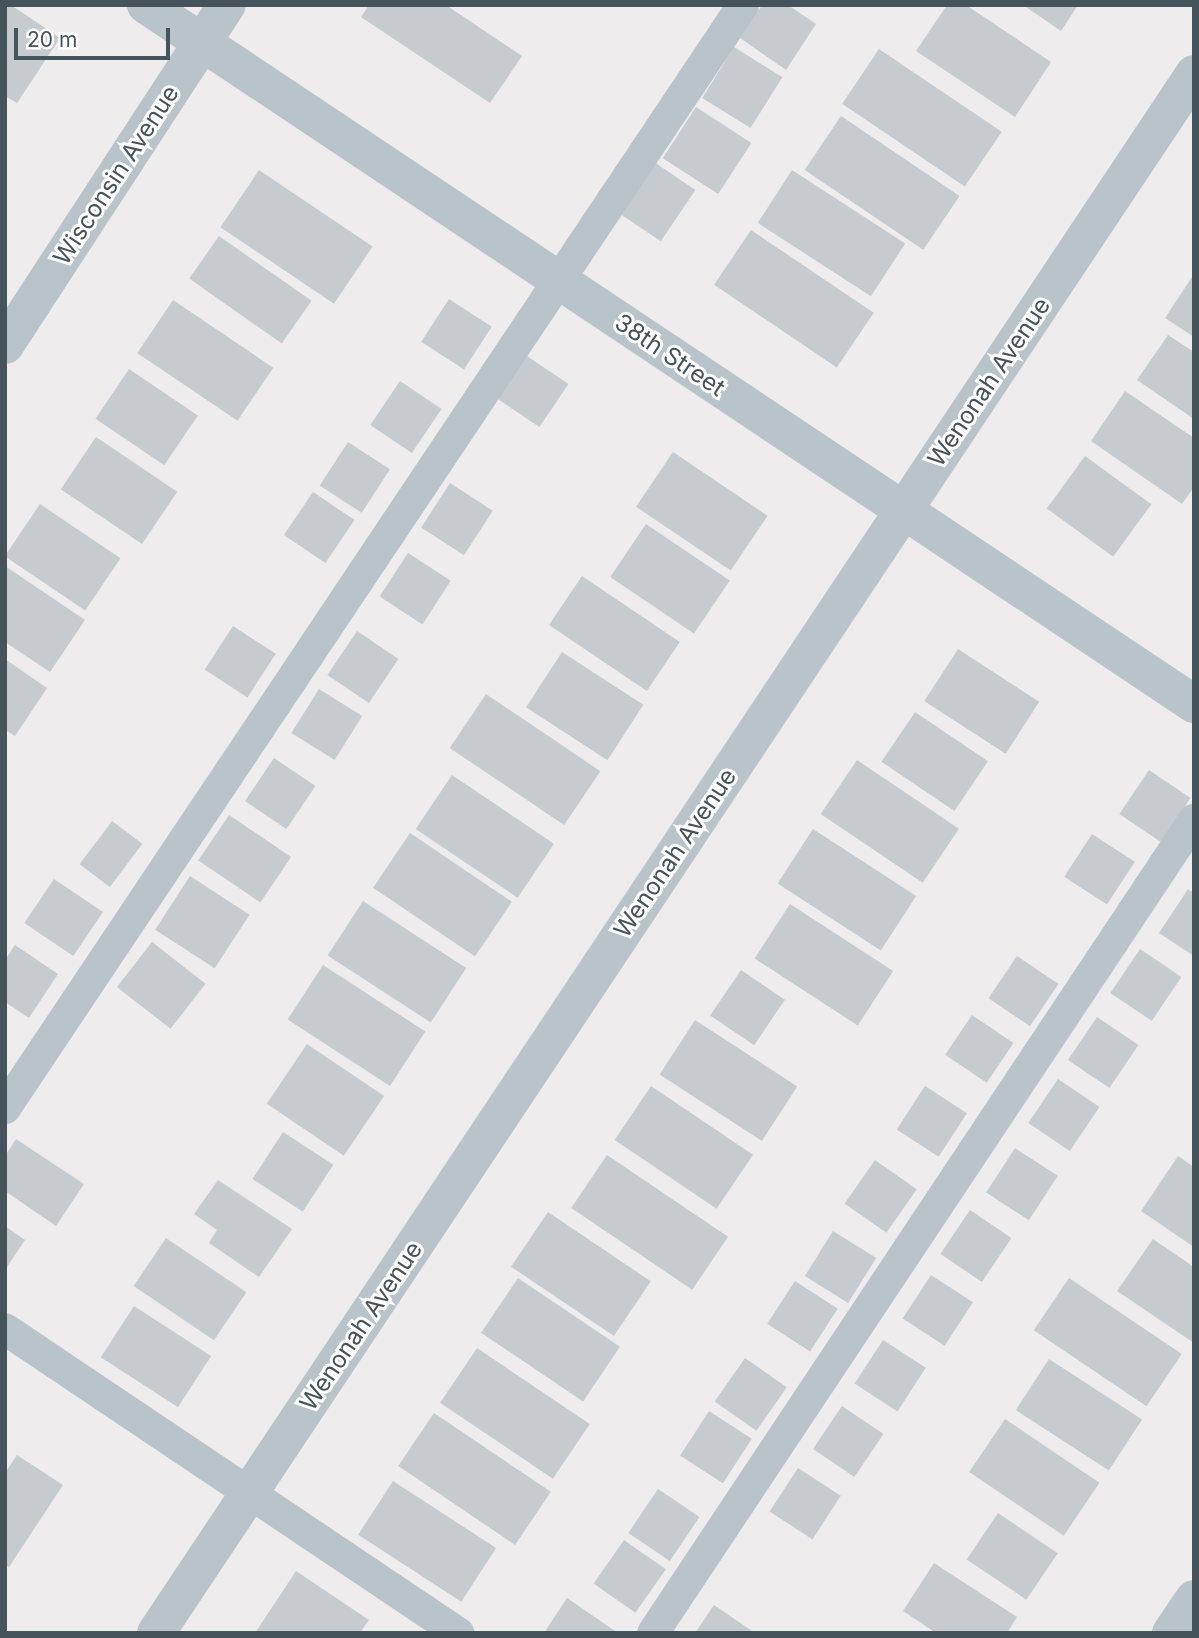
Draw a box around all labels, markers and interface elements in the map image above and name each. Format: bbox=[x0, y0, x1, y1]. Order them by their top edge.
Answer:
scale bar bbox=[18, 14, 173, 58]
text: 20 m bbox=[27, 27, 77, 52]
street label: Wisconsin Avenue bbox=[47, 80, 185, 270]
street label: Wenonah Avenue bbox=[922, 292, 1056, 472]
street label: 38th Street bbox=[610, 308, 730, 402]
street label: Wenonah Avenue bbox=[608, 763, 742, 943]
street label: Wenonah Avenue bbox=[294, 1236, 428, 1416]

